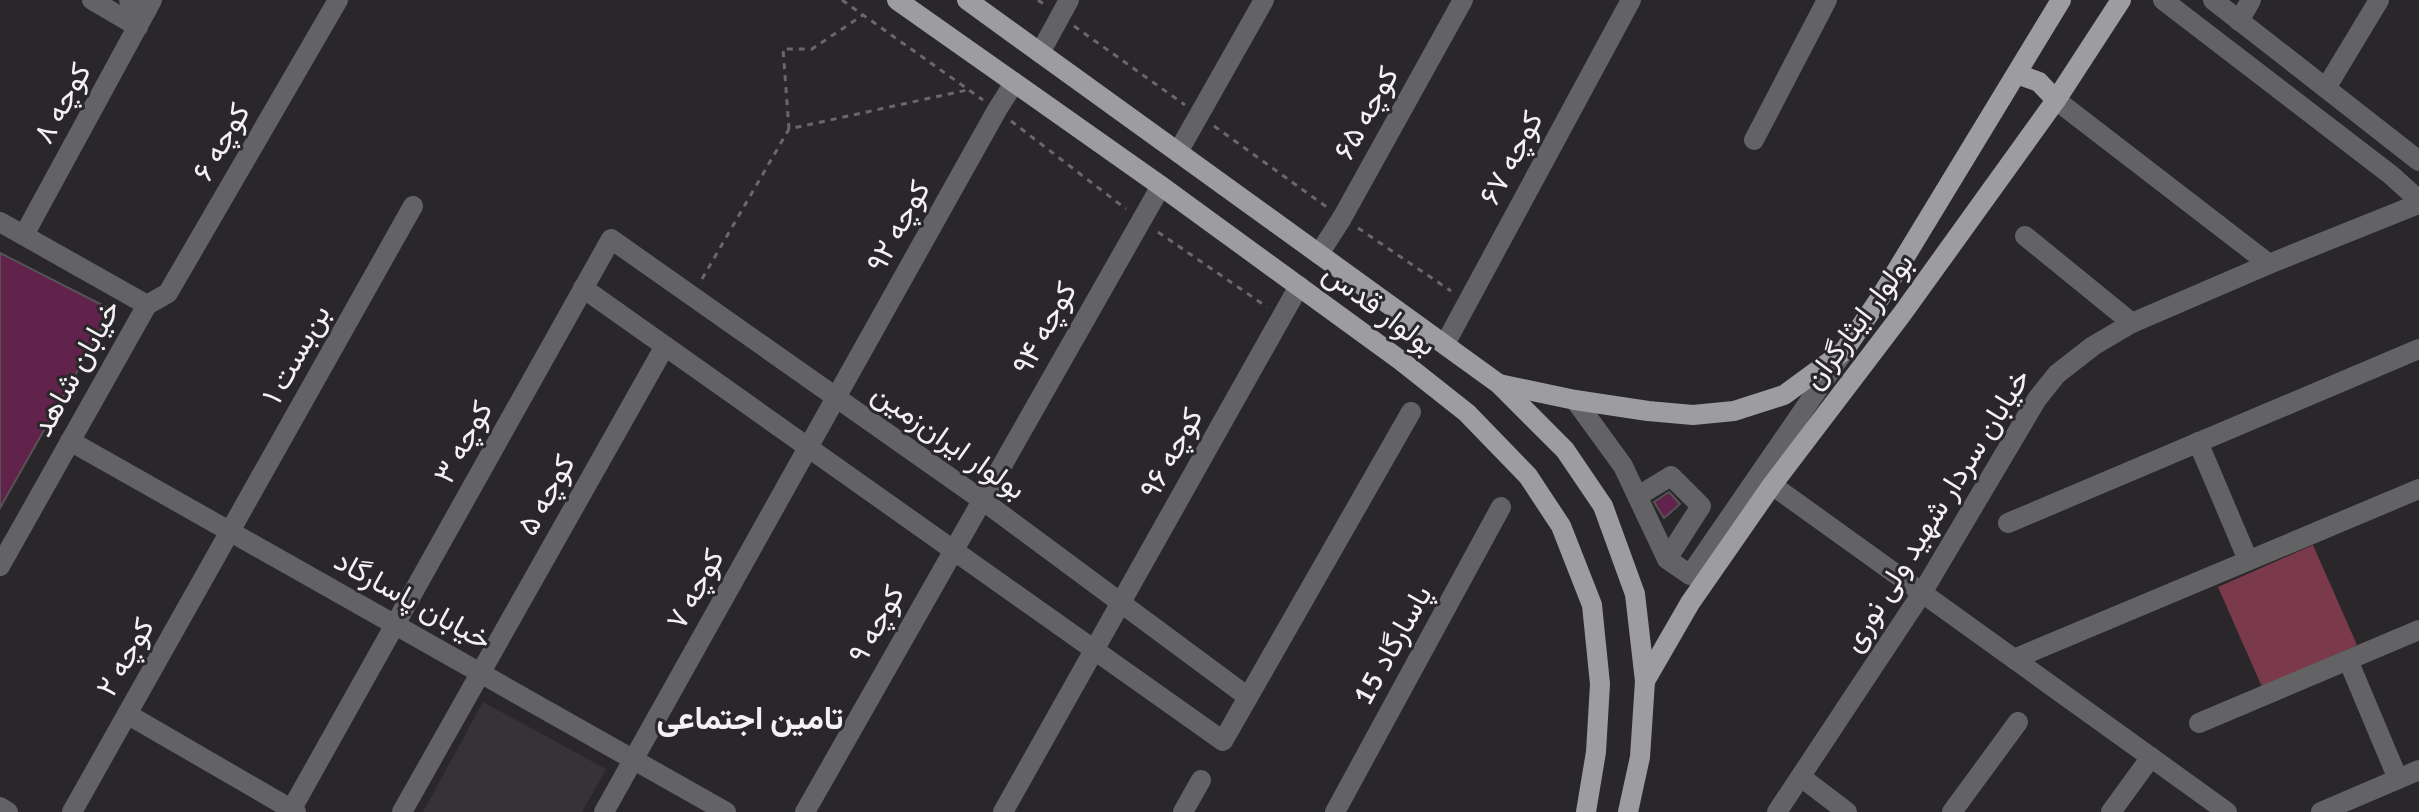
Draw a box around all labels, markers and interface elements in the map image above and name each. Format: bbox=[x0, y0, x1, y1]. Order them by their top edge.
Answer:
street label: کوچه ۸ bbox=[25, 56, 100, 151]
street label: کوچه ۶۵ bbox=[1326, 60, 1408, 167]
street label: کوچه ۶ bbox=[185, 97, 259, 188]
street label: کوچه ۶۷ bbox=[1471, 105, 1552, 212]
street label: کوچه ۹۲ bbox=[858, 174, 940, 279]
street label: بولوار ایثارگران bbox=[1795, 246, 1922, 397]
street label: بولوار قدس bbox=[1315, 255, 1444, 364]
street label: کوچه ۹۴ bbox=[1004, 275, 1086, 382]
street label: خیابان شاهد bbox=[24, 293, 129, 443]
street label: بن‌بست ۱ bbox=[254, 298, 339, 410]
street label: خیابان سردار شهید ولی نوری bbox=[1834, 362, 2039, 659]
street label: بولوار ایران‌زمین bbox=[865, 375, 1033, 508]
street label: کوچه ۳ bbox=[426, 394, 502, 490]
street label: کوچه ۹۶ bbox=[1132, 401, 1212, 506]
street label: کوچه ۵ bbox=[509, 448, 584, 543]
street label: خیابان پاسارگاد bbox=[327, 542, 498, 660]
street label: کوچه ۷ bbox=[658, 542, 733, 637]
street label: کوچه ۹ bbox=[840, 579, 914, 670]
street label: پاسارگاد 15 bbox=[1345, 579, 1441, 712]
street label: کوچه ۲ bbox=[88, 611, 163, 704]
district label: تامین اجتماعی bbox=[657, 699, 843, 738]

